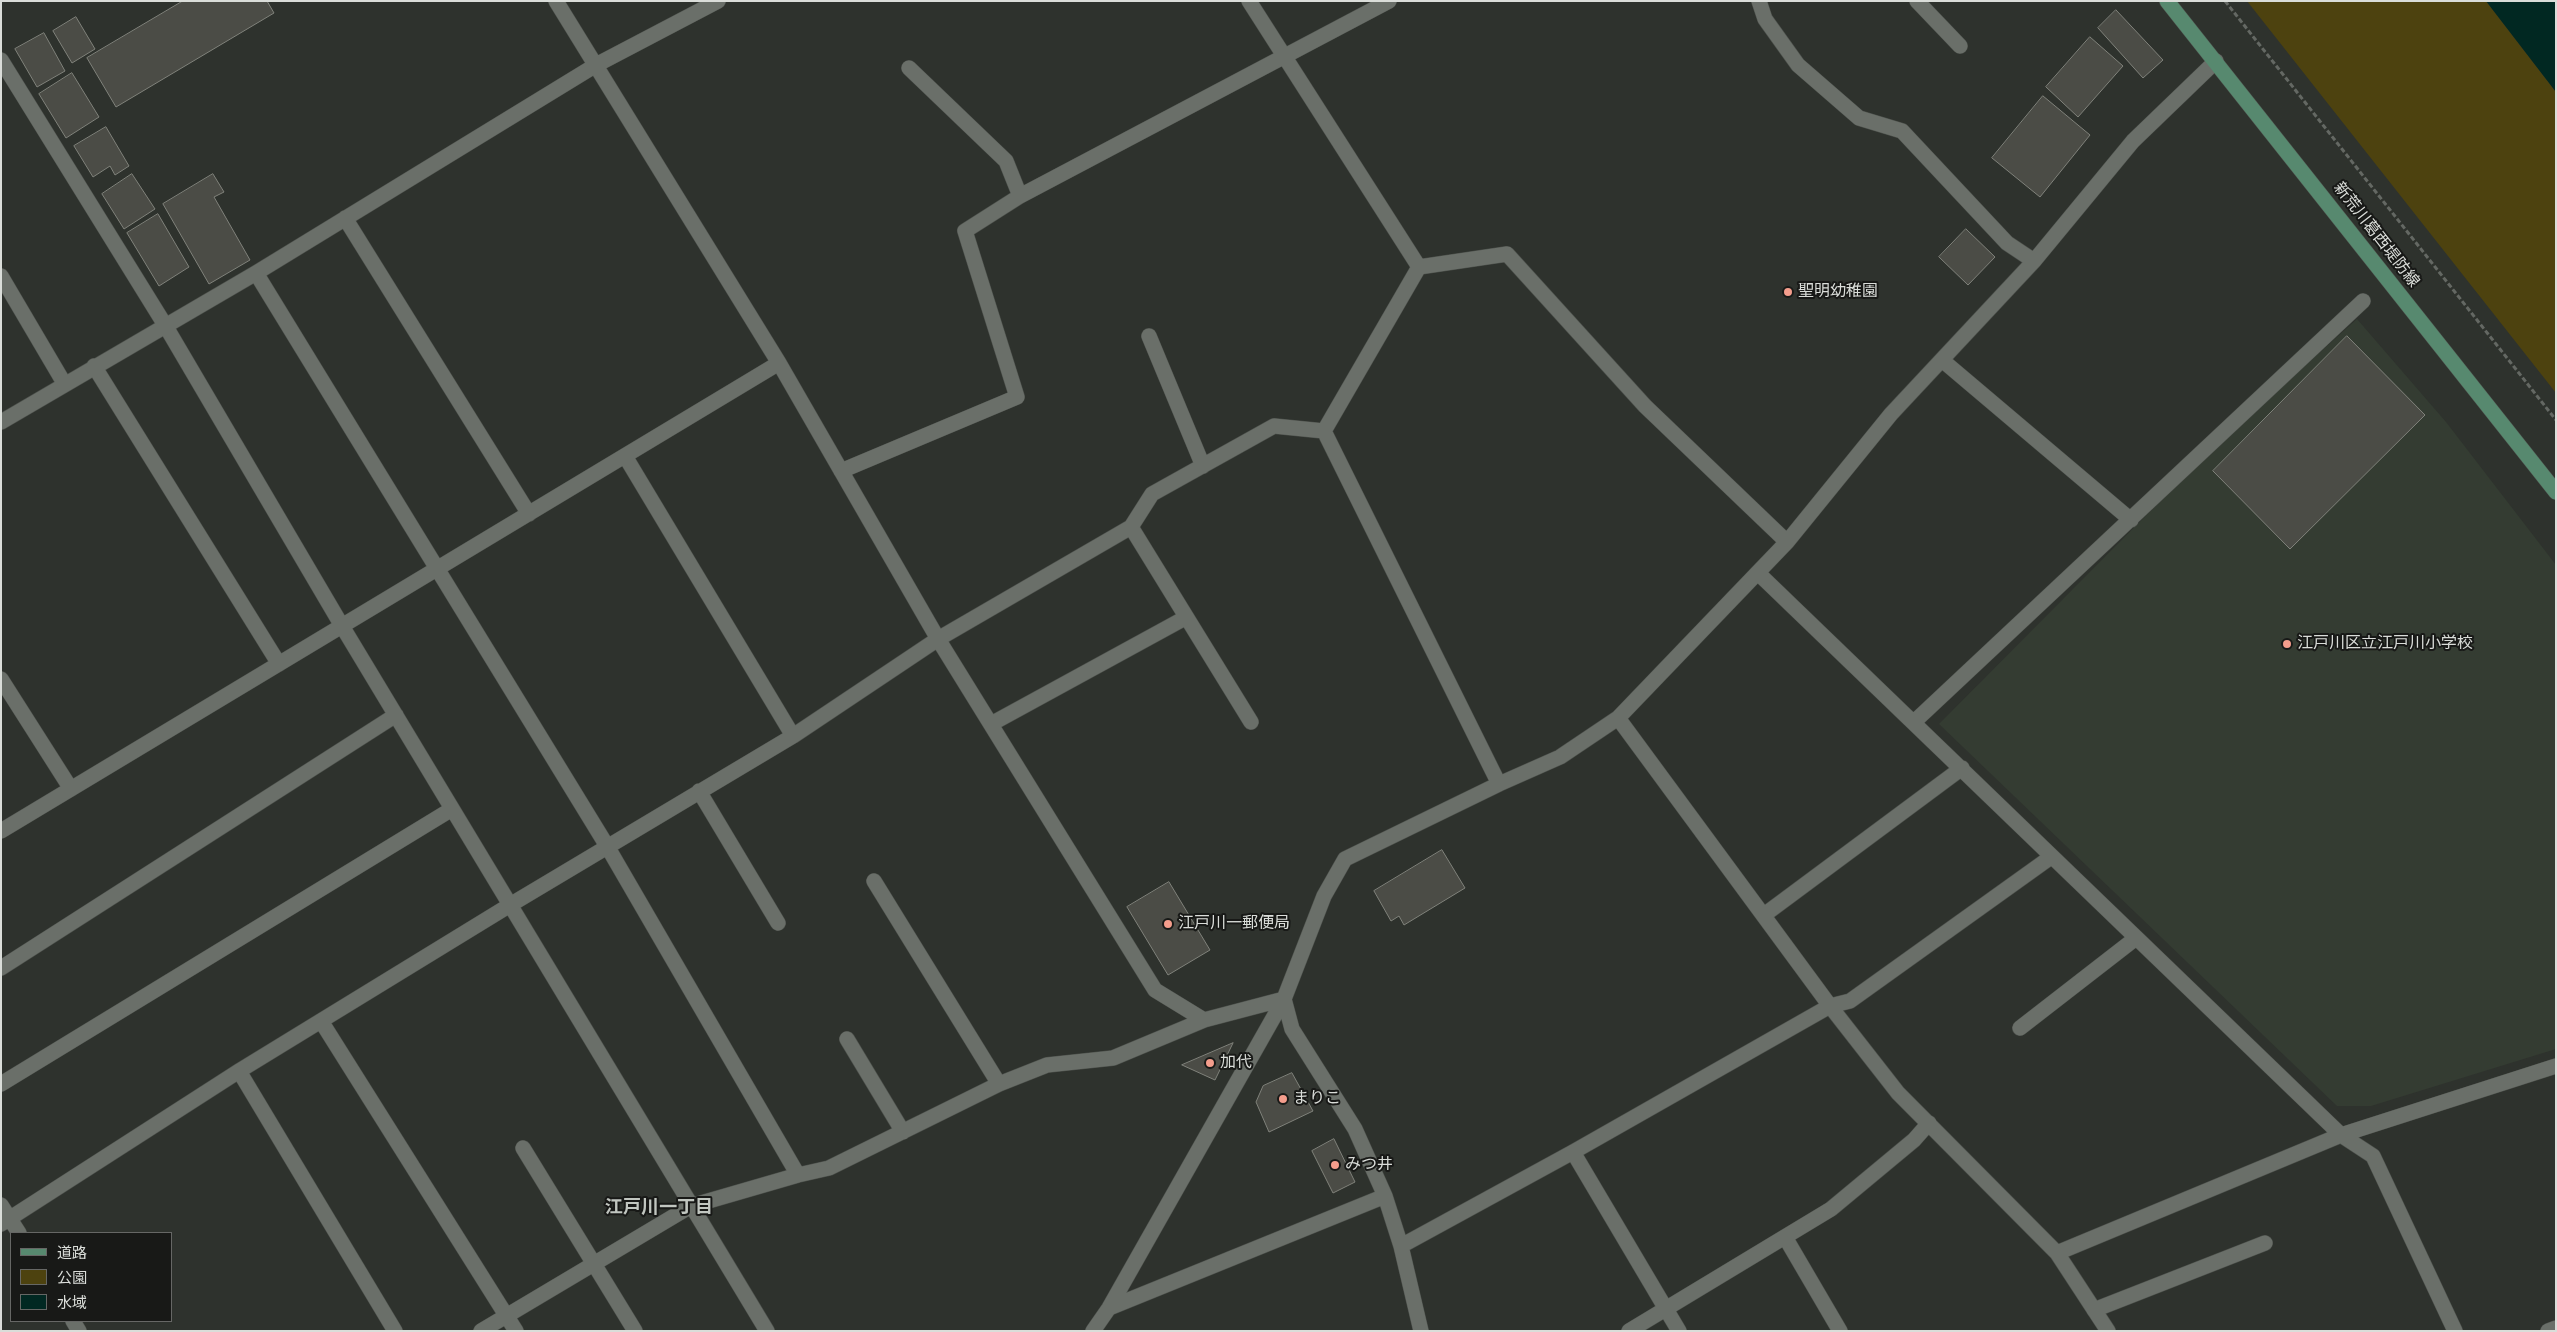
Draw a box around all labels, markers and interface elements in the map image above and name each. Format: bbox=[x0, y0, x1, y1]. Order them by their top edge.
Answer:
street label: 新荒川葛西堤防線 bbox=[2329, 179, 2423, 291]
place label: 聖明幼稚園 bbox=[1798, 282, 1878, 302]
marker: 聖明幼稚園 bbox=[1782, 286, 1794, 298]
place label: 江戸川区立江戸川小学校 bbox=[2297, 634, 2473, 654]
marker: 江戸川区立江戸川小学校 bbox=[2281, 638, 2293, 650]
place label: 江戸川一郵便局 bbox=[1178, 914, 1290, 934]
marker: 江戸川一郵便局 bbox=[1162, 918, 1174, 930]
place label: 加代 bbox=[1220, 1053, 1252, 1073]
marker: 加代 bbox=[1204, 1057, 1216, 1069]
place label: まりこ bbox=[1293, 1089, 1341, 1109]
marker: まりこ bbox=[1277, 1093, 1289, 1105]
place label: みつ井 bbox=[1345, 1155, 1393, 1175]
marker: みつ井 bbox=[1329, 1159, 1341, 1171]
district label: 江戸川一丁目 bbox=[605, 1197, 713, 1219]
legend bbox=[10, 1232, 172, 1322]
text: 道路 bbox=[57, 1244, 87, 1262]
text: 公園 bbox=[57, 1269, 87, 1287]
text: 水域 bbox=[57, 1294, 87, 1312]

